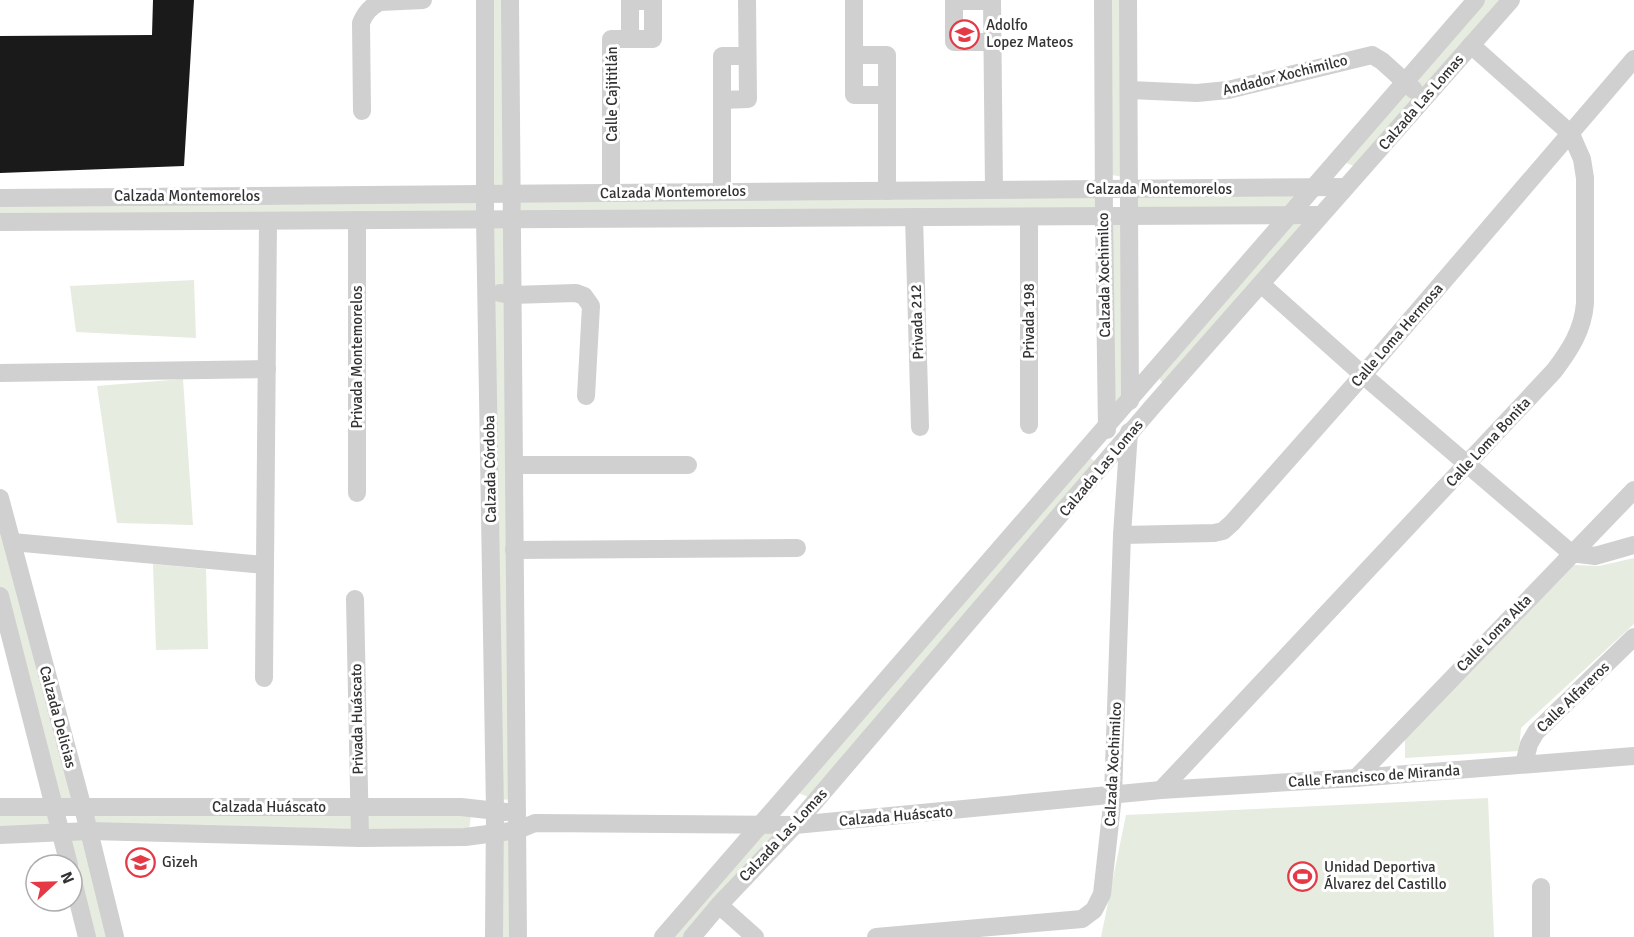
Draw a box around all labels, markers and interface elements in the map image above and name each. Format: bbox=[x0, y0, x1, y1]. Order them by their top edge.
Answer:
place label: Adolfo Lopez Mateos bbox=[986, 16, 1074, 51]
school or university icon: Adolfo Lopez Mateos bbox=[949, 18, 981, 50]
street label: Calle Cajititlán bbox=[603, 46, 621, 142]
street label: Calzada Las Lomas bbox=[1375, 50, 1468, 154]
street label: Andador Xochimilco bbox=[1221, 51, 1350, 99]
street label: Calzada Montemorelos bbox=[1086, 180, 1233, 198]
street label: Calzada Montemorelos bbox=[600, 182, 747, 202]
street label: Calzada Montemorelos bbox=[114, 187, 261, 205]
street label: Calzada Xochimilco bbox=[1094, 212, 1114, 338]
street label: Calle Loma Hermosa bbox=[1347, 280, 1447, 390]
street label: Privada 198 bbox=[1020, 283, 1038, 359]
street label: Privada 212 bbox=[907, 284, 927, 360]
street label: Privada Montemorelos bbox=[348, 285, 366, 429]
street label: Calle Loma Bonita bbox=[1442, 393, 1534, 491]
street label: Calzada Córdoba bbox=[480, 415, 500, 523]
street label: Calzada Las Lomas bbox=[1055, 416, 1147, 520]
street label: Calle Loma Alta bbox=[1453, 591, 1535, 675]
street label: Calle Alfareros bbox=[1533, 658, 1613, 736]
street label: Privada Huáscato bbox=[347, 663, 367, 775]
street label: Calzada Delicias bbox=[36, 664, 80, 771]
street label: Calzada Xochimilco bbox=[1101, 701, 1125, 827]
street label: Calle Francisco de Miranda bbox=[1287, 761, 1461, 791]
street label: Calzada Las Lomas bbox=[735, 784, 831, 885]
street label: Calzada Huáscato bbox=[212, 798, 326, 816]
street label: Calzada Huáscato bbox=[838, 802, 954, 830]
school or university icon: Gizeh bbox=[125, 846, 157, 878]
north arrow bbox=[24, 853, 84, 913]
place label: Gizeh bbox=[162, 853, 198, 871]
place label: Unidad Deportiva Álvarez del Castillo bbox=[1324, 858, 1447, 893]
sports icon: Unidad Deportiva Álvarez del Castillo bbox=[1287, 860, 1319, 892]
text: N bbox=[56, 869, 78, 887]

